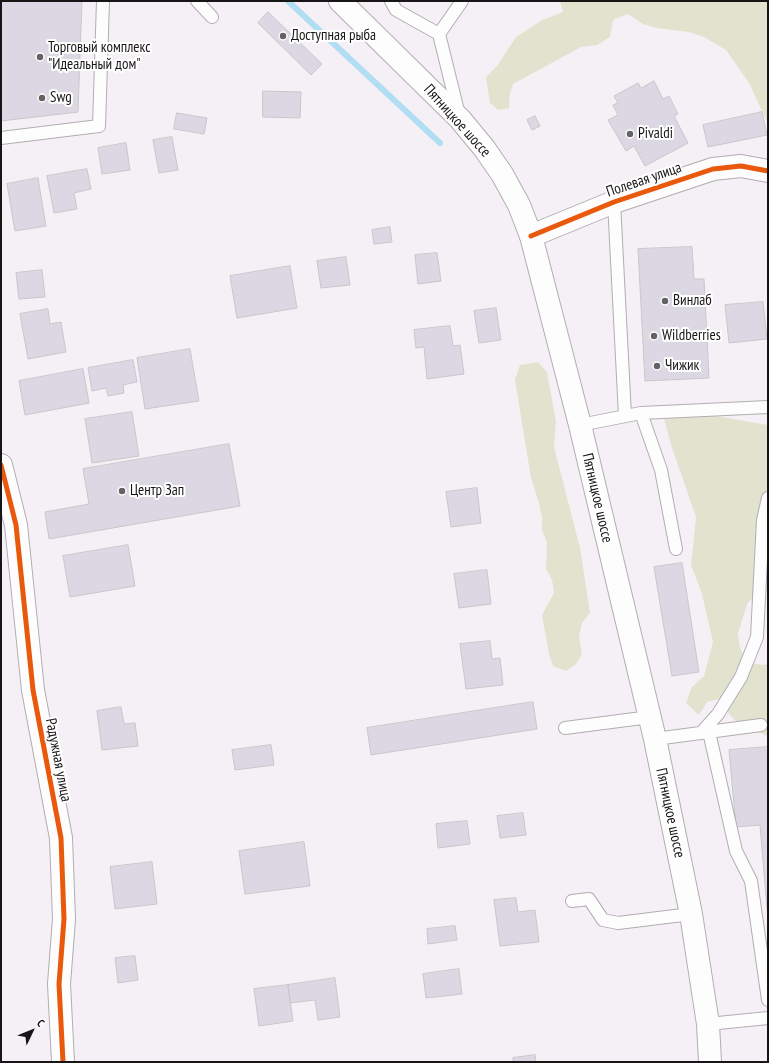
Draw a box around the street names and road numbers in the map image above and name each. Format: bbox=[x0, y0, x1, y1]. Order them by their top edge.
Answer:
street label: Пятницкое шоссе bbox=[420, 81, 494, 161]
street label: Полевая улица bbox=[604, 159, 684, 201]
street label: Пятницкое шоссе bbox=[578, 451, 616, 545]
street label: Радужная улица bbox=[41, 717, 75, 803]
street label: Пятницкое шоссе bbox=[652, 766, 688, 860]

